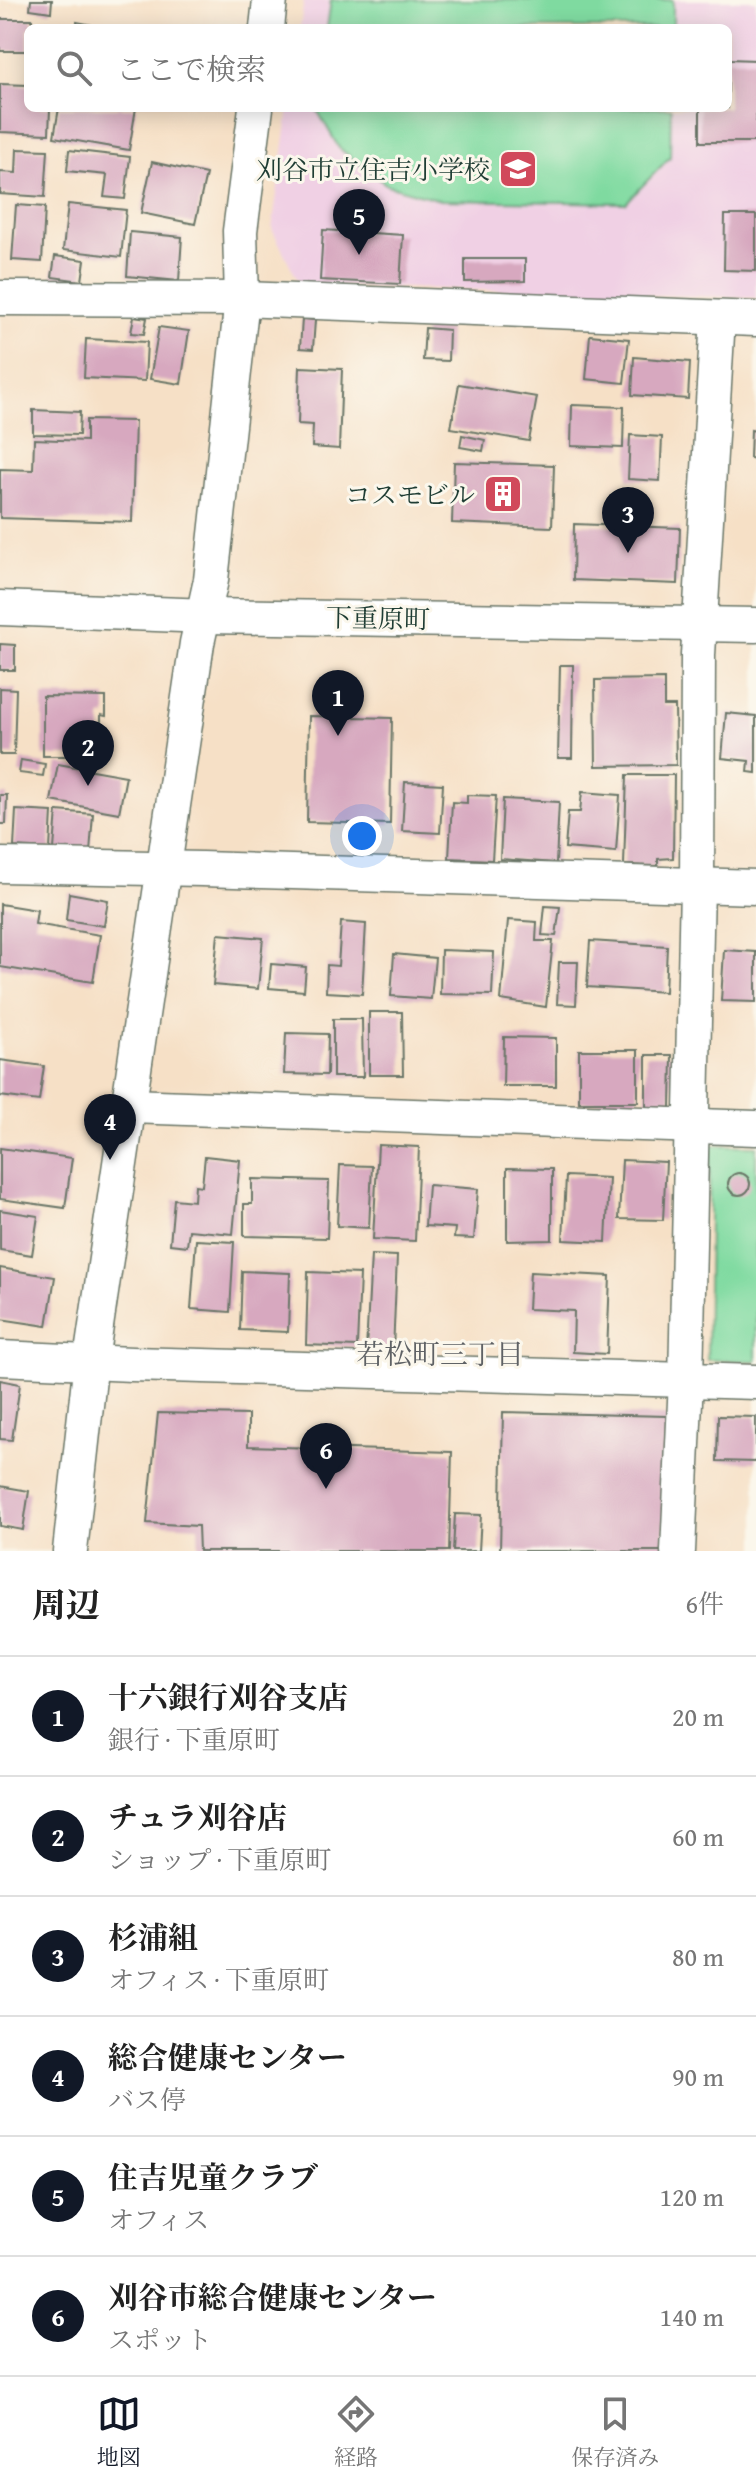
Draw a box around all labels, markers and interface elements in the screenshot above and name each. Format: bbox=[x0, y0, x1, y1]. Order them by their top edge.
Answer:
search box bbox=[24, 24, 732, 112]
icon: search bbox=[52, 46, 96, 90]
text: ここで検索 bbox=[116, 47, 266, 91]
school or university icon: 刈谷市立住吉小学校 bbox=[497, 148, 539, 190]
place label: 刈谷市立住吉小学校 bbox=[256, 150, 490, 189]
pin: 5 bbox=[333, 189, 385, 255]
building icon: コスモビル bbox=[482, 473, 524, 515]
place label: コスモビル bbox=[345, 475, 475, 514]
pin: 3 bbox=[602, 487, 654, 553]
street label: 下重原町 bbox=[326, 598, 430, 638]
pin: 1 bbox=[312, 670, 364, 736]
pin: 2 bbox=[62, 720, 114, 786]
your location bbox=[342, 816, 382, 856]
pin: 4 bbox=[84, 1094, 136, 1160]
district label: 若松町三丁目 bbox=[356, 1333, 524, 1374]
pin: 6 bbox=[300, 1423, 352, 1489]
text: 周辺 bbox=[32, 1580, 100, 1629]
text: 6件 bbox=[685, 1584, 724, 1623]
text: 十六銀行刈谷支店 bbox=[108, 1675, 348, 1719]
text: 1 bbox=[51, 1697, 65, 1736]
text: 20 m bbox=[672, 1697, 724, 1736]
text: 銀行 · 下重原町 bbox=[108, 1720, 280, 1759]
text: チュラ刈谷店 bbox=[108, 1795, 287, 1839]
text: 2 bbox=[51, 1817, 65, 1856]
text: 60 m bbox=[672, 1817, 724, 1856]
text: ショップ · 下重原町 bbox=[108, 1840, 331, 1879]
text: 杉浦組 bbox=[108, 1915, 198, 1959]
text: 3 bbox=[51, 1937, 65, 1976]
text: 80 m bbox=[672, 1937, 724, 1976]
text: オフィス · 下重原町 bbox=[108, 1960, 329, 1999]
text: 総合健康センター bbox=[108, 2035, 347, 2079]
text: 4 bbox=[51, 2057, 65, 2096]
text: 90 m bbox=[672, 2057, 724, 2096]
text: バス停 bbox=[108, 2080, 186, 2119]
text: 住吉児童クラブ bbox=[108, 2155, 318, 2199]
text: 5 bbox=[51, 2177, 65, 2216]
text: 120 m bbox=[659, 2177, 724, 2216]
text: オフィス bbox=[108, 2200, 209, 2239]
text: 刈谷市総合健康センター bbox=[108, 2275, 437, 2319]
text: 6 bbox=[51, 2297, 65, 2336]
text: 140 m bbox=[659, 2297, 724, 2336]
text: スポット bbox=[108, 2320, 212, 2359]
tab: 地図 bbox=[97, 2392, 141, 2473]
tab: 経路 bbox=[334, 2392, 378, 2473]
tab: 保存済み bbox=[571, 2392, 659, 2473]

